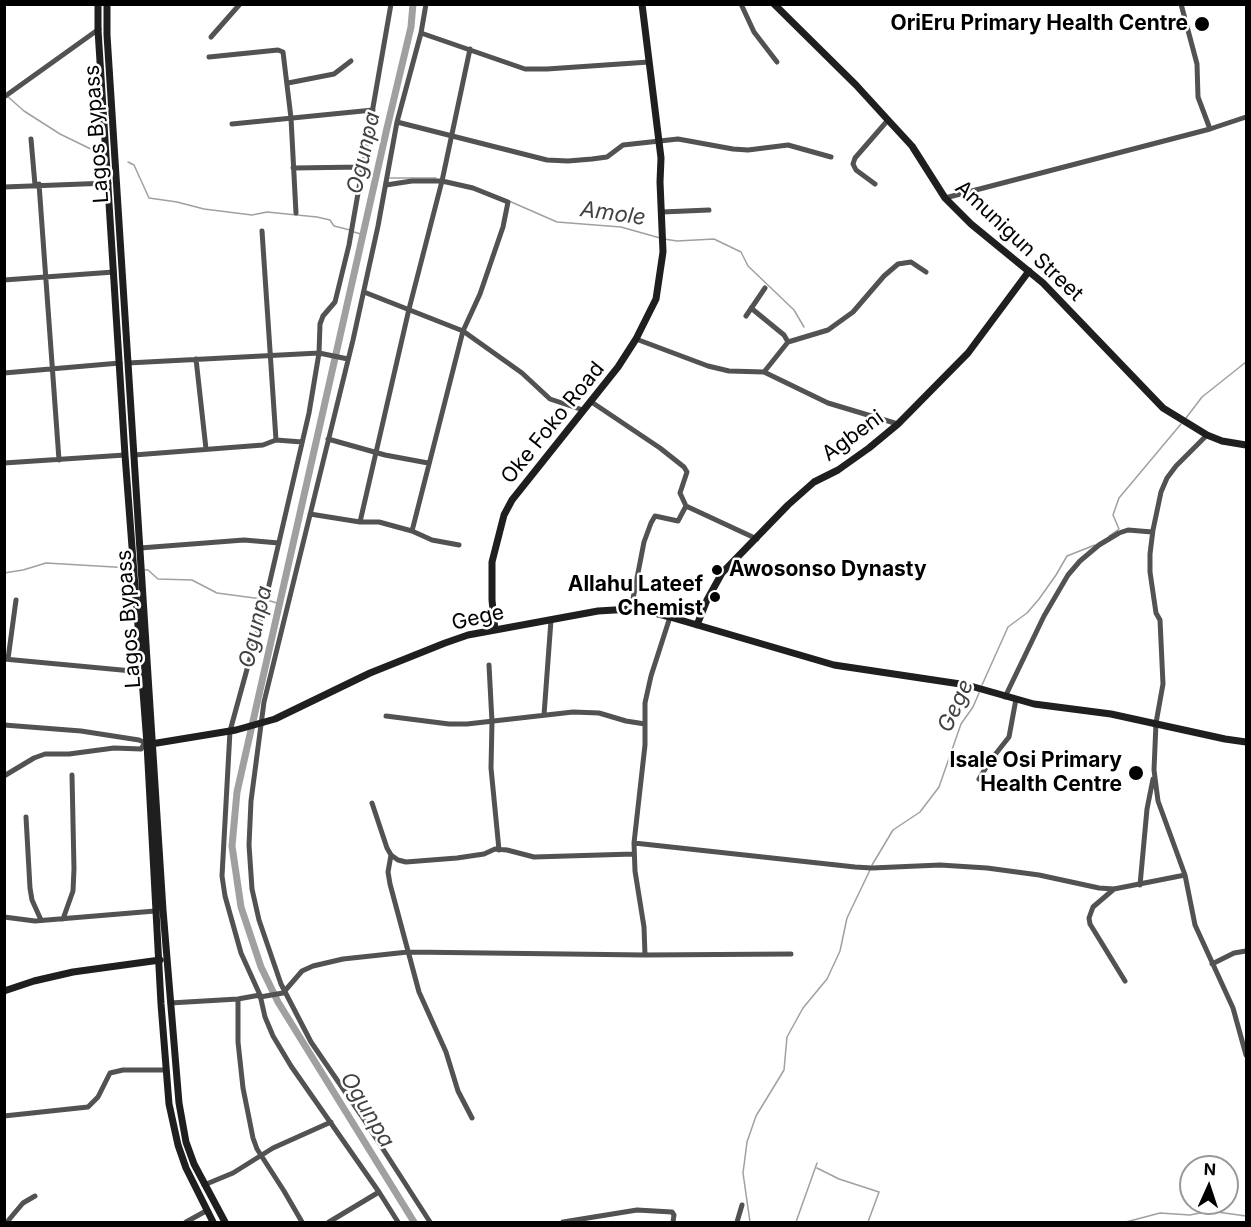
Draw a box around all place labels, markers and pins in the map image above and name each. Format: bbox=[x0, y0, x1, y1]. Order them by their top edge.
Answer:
place label: OriEru Primary Health Centre bbox=[890, 11, 1188, 37]
marker: OriEru Primary Health Centre bbox=[1193, 15, 1211, 33]
place label: Awosonso Dynasty bbox=[729, 557, 927, 583]
marker: Awosonso Dynasty bbox=[710, 563, 724, 577]
place label: Allahu Lateef Chemist bbox=[568, 572, 703, 622]
marker: Allahu Lateef Chemist bbox=[708, 590, 722, 604]
place label: Isale Osi Primary Health Centre bbox=[949, 748, 1122, 798]
marker: Isale Osi Primary Health Centre bbox=[1127, 764, 1145, 782]

